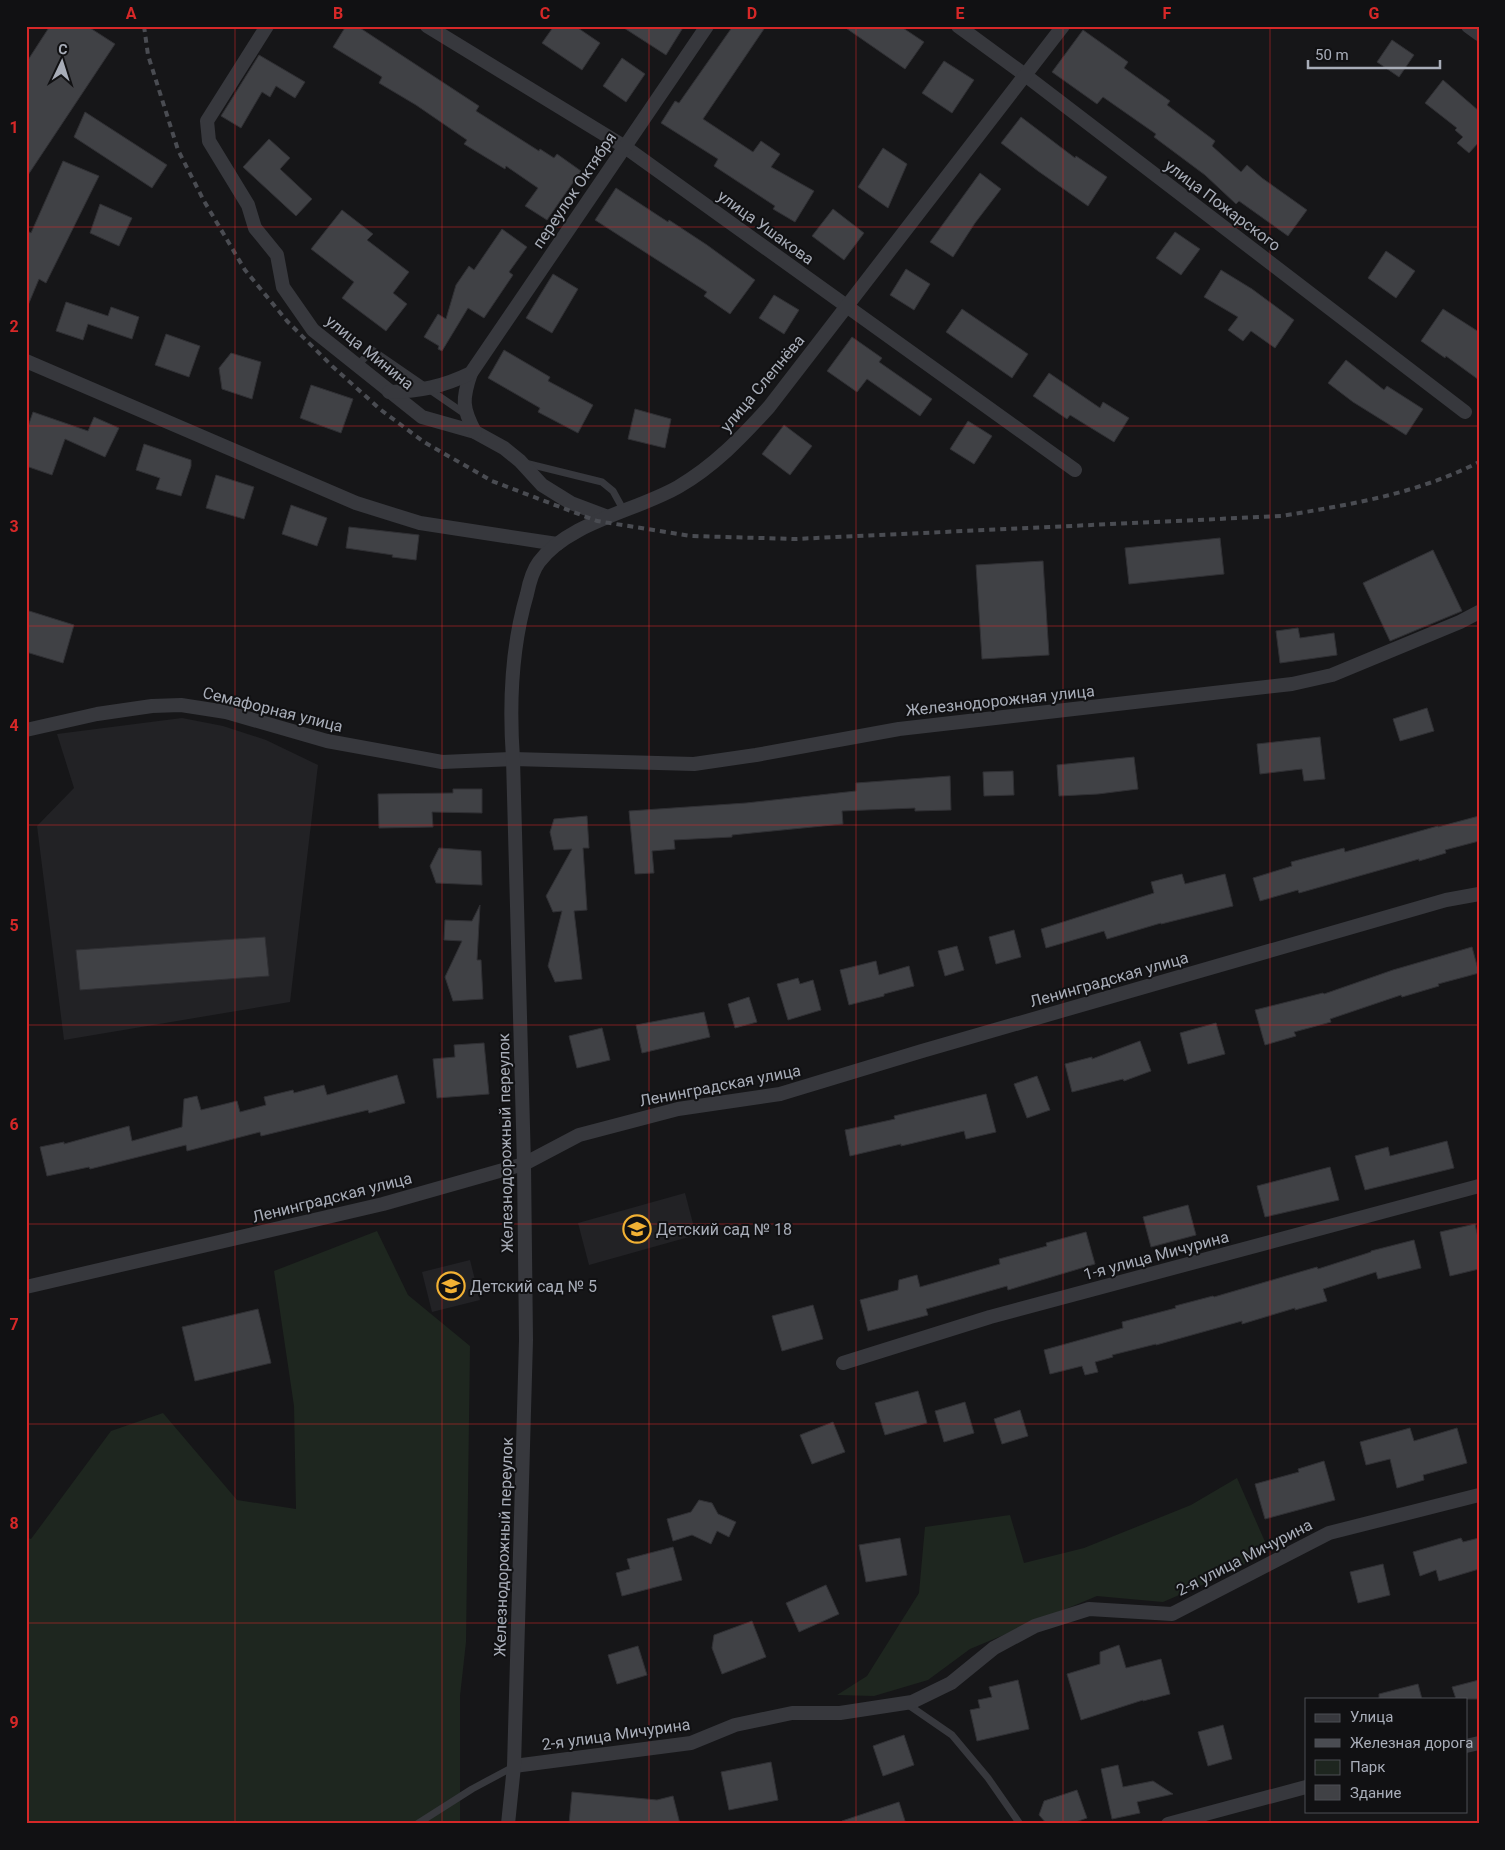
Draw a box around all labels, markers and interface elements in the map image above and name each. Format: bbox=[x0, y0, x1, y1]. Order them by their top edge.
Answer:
text: A bbox=[126, 4, 137, 23]
text: B bbox=[333, 4, 343, 23]
text: C bbox=[540, 4, 550, 23]
text: D bbox=[747, 4, 757, 23]
text: E bbox=[956, 4, 965, 23]
text: F bbox=[1163, 4, 1172, 23]
text: G bbox=[1369, 4, 1380, 23]
north arrow bbox=[38, 38, 88, 88]
scale bar bbox=[1308, 38, 1440, 70]
text: С bbox=[58, 41, 68, 57]
text: 50 m bbox=[1315, 46, 1349, 64]
text: 1 bbox=[9, 118, 19, 137]
street label: переулок Октября bbox=[529, 129, 620, 252]
street label: улица Пожарского bbox=[1161, 156, 1284, 255]
street label: улица Ушакова bbox=[714, 186, 818, 269]
street label: улица Минина bbox=[322, 311, 417, 394]
text: 2 bbox=[9, 317, 19, 336]
street label: улица Слепнёва bbox=[716, 331, 808, 436]
text: 3 bbox=[9, 517, 19, 536]
street label: Железнодорожная улица bbox=[905, 681, 1096, 720]
street label: Семафорная улица bbox=[201, 683, 345, 736]
text: 4 bbox=[9, 716, 19, 735]
text: 5 bbox=[9, 916, 19, 935]
street label: Ленинградская улица bbox=[1028, 948, 1191, 1011]
street label: Железнодорожный переулок bbox=[494, 1033, 517, 1253]
street label: Ленинградская улица bbox=[638, 1061, 802, 1110]
text: 6 bbox=[9, 1115, 19, 1134]
street label: Ленинградская улица bbox=[250, 1168, 414, 1227]
school or university icon: Детский сад № 18 bbox=[622, 1214, 652, 1244]
place label: Детский сад № 18 bbox=[656, 1220, 792, 1239]
street label: 1-я улица Мичурина bbox=[1081, 1227, 1231, 1284]
school or university icon: Детский сад № 5 bbox=[436, 1271, 466, 1301]
place label: Детский сад № 5 bbox=[470, 1277, 597, 1296]
text: 7 bbox=[9, 1315, 19, 1334]
street label: Железнодорожный переулок bbox=[490, 1437, 517, 1657]
text: 8 bbox=[9, 1514, 19, 1533]
street label: 2-я улица Мичурина bbox=[1173, 1515, 1315, 1600]
legend bbox=[1305, 1698, 1468, 1812]
text: Улица bbox=[1350, 1708, 1393, 1726]
text: 9 bbox=[9, 1713, 19, 1732]
street label: 2-я улица Мичурина bbox=[541, 1715, 692, 1754]
text: Железная дорога bbox=[1350, 1734, 1473, 1752]
text: Парк bbox=[1350, 1758, 1385, 1776]
text: Здание bbox=[1350, 1784, 1401, 1802]

